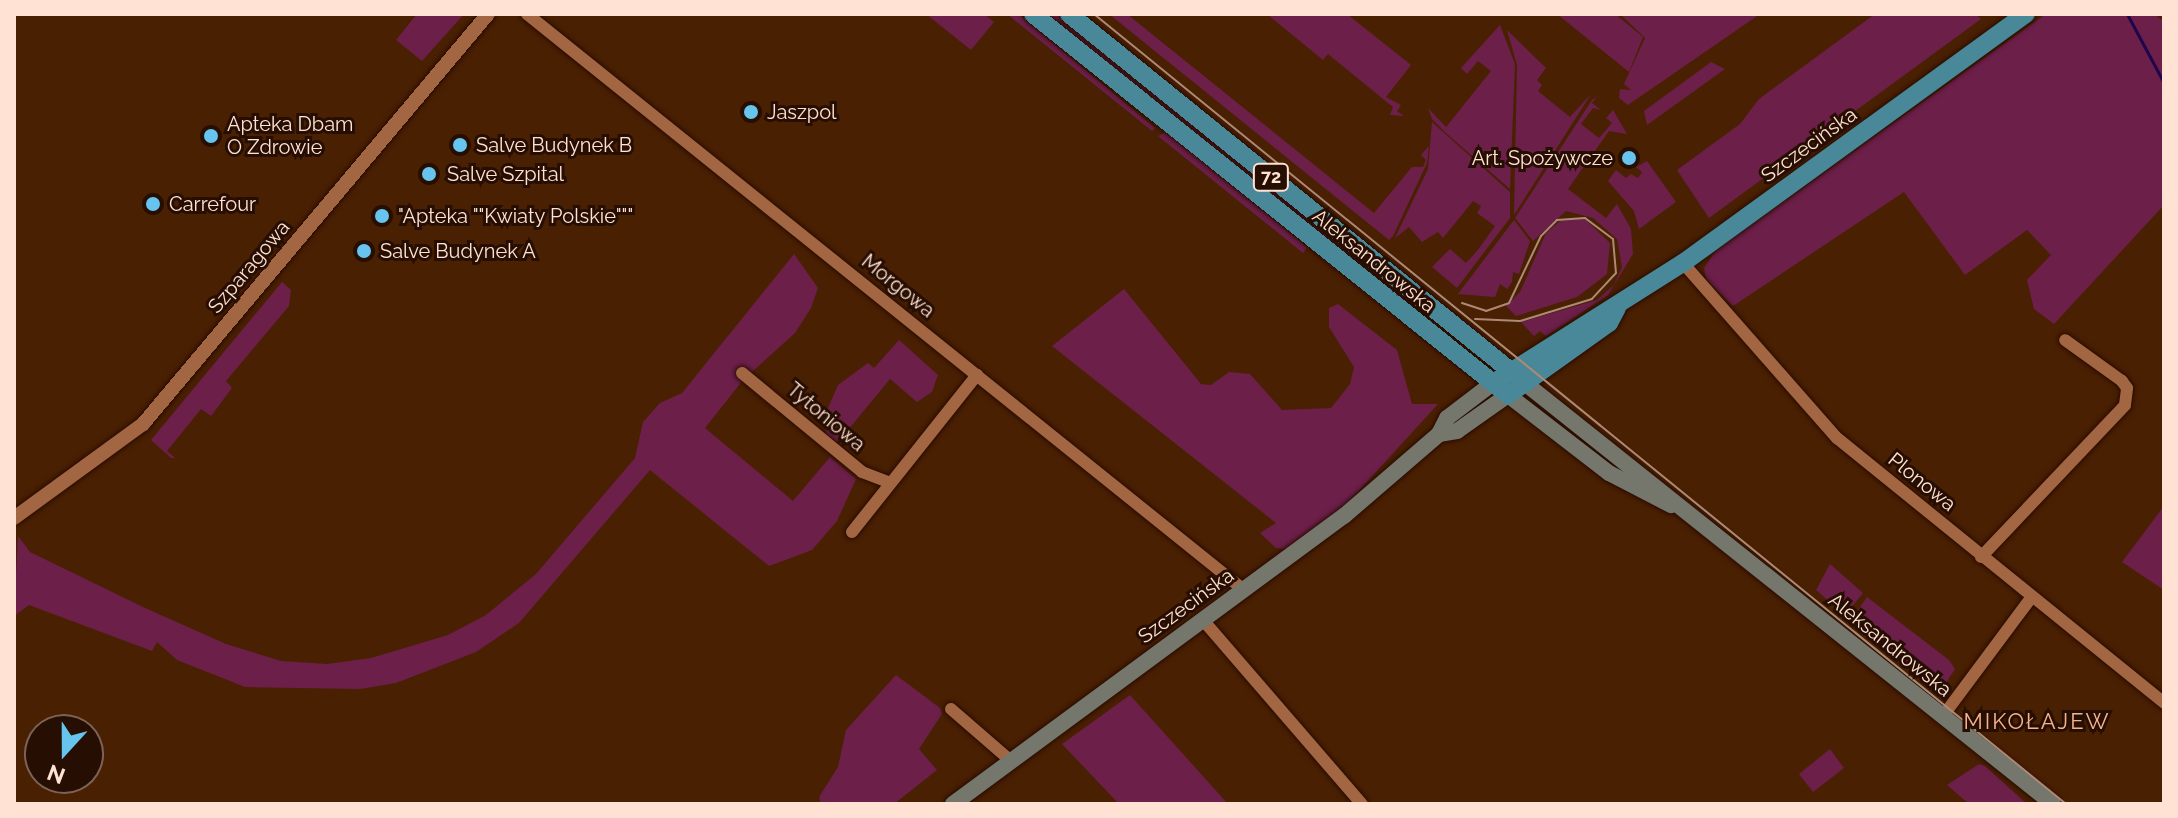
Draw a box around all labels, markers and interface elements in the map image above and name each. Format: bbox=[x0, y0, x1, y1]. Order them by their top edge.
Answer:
place label: Jaszpol bbox=[767, 100, 837, 124]
street label: Szczecińska bbox=[1757, 102, 1861, 188]
marker: Jaszpol bbox=[742, 103, 760, 121]
place label: Apteka Dbam O Zdrowie bbox=[227, 112, 353, 159]
marker: Apteka Dbam O Zdrowie bbox=[202, 127, 220, 145]
place label: Salve Budynek B bbox=[476, 133, 632, 157]
marker: Salve Budynek B bbox=[451, 136, 469, 154]
place label: Art. Spożywcze bbox=[1472, 146, 1613, 170]
marker: Art. Spożywcze bbox=[1620, 149, 1638, 167]
place label: Salve Szpital bbox=[447, 162, 564, 186]
marker: Salve Szpital bbox=[418, 163, 440, 185]
road number: 72 bbox=[1251, 163, 1291, 191]
place label: Carrefour bbox=[169, 192, 256, 216]
marker: Carrefour bbox=[144, 195, 162, 213]
place label: "Apteka ""Kwiaty Polskie""" bbox=[398, 204, 634, 228]
street label: Aleksandrowska bbox=[1308, 204, 1440, 318]
marker: "Apteka ""Kwiaty Polskie""" bbox=[373, 207, 391, 225]
street label: Szparagowa bbox=[203, 216, 295, 318]
place label: Salve Budynek A bbox=[380, 239, 536, 263]
marker: Salve Budynek A bbox=[355, 242, 373, 260]
street label: Morgowa bbox=[857, 249, 939, 323]
street label: Tytoniowa bbox=[782, 378, 870, 456]
street label: Plonowa bbox=[1883, 448, 1961, 516]
street label: Szczecińska bbox=[1134, 563, 1238, 649]
street label: Aleksandrowska bbox=[1824, 588, 1956, 702]
district label: MIKOŁAJEW bbox=[1963, 709, 2111, 735]
north arrow bbox=[24, 714, 104, 794]
text: N bbox=[44, 759, 69, 790]

